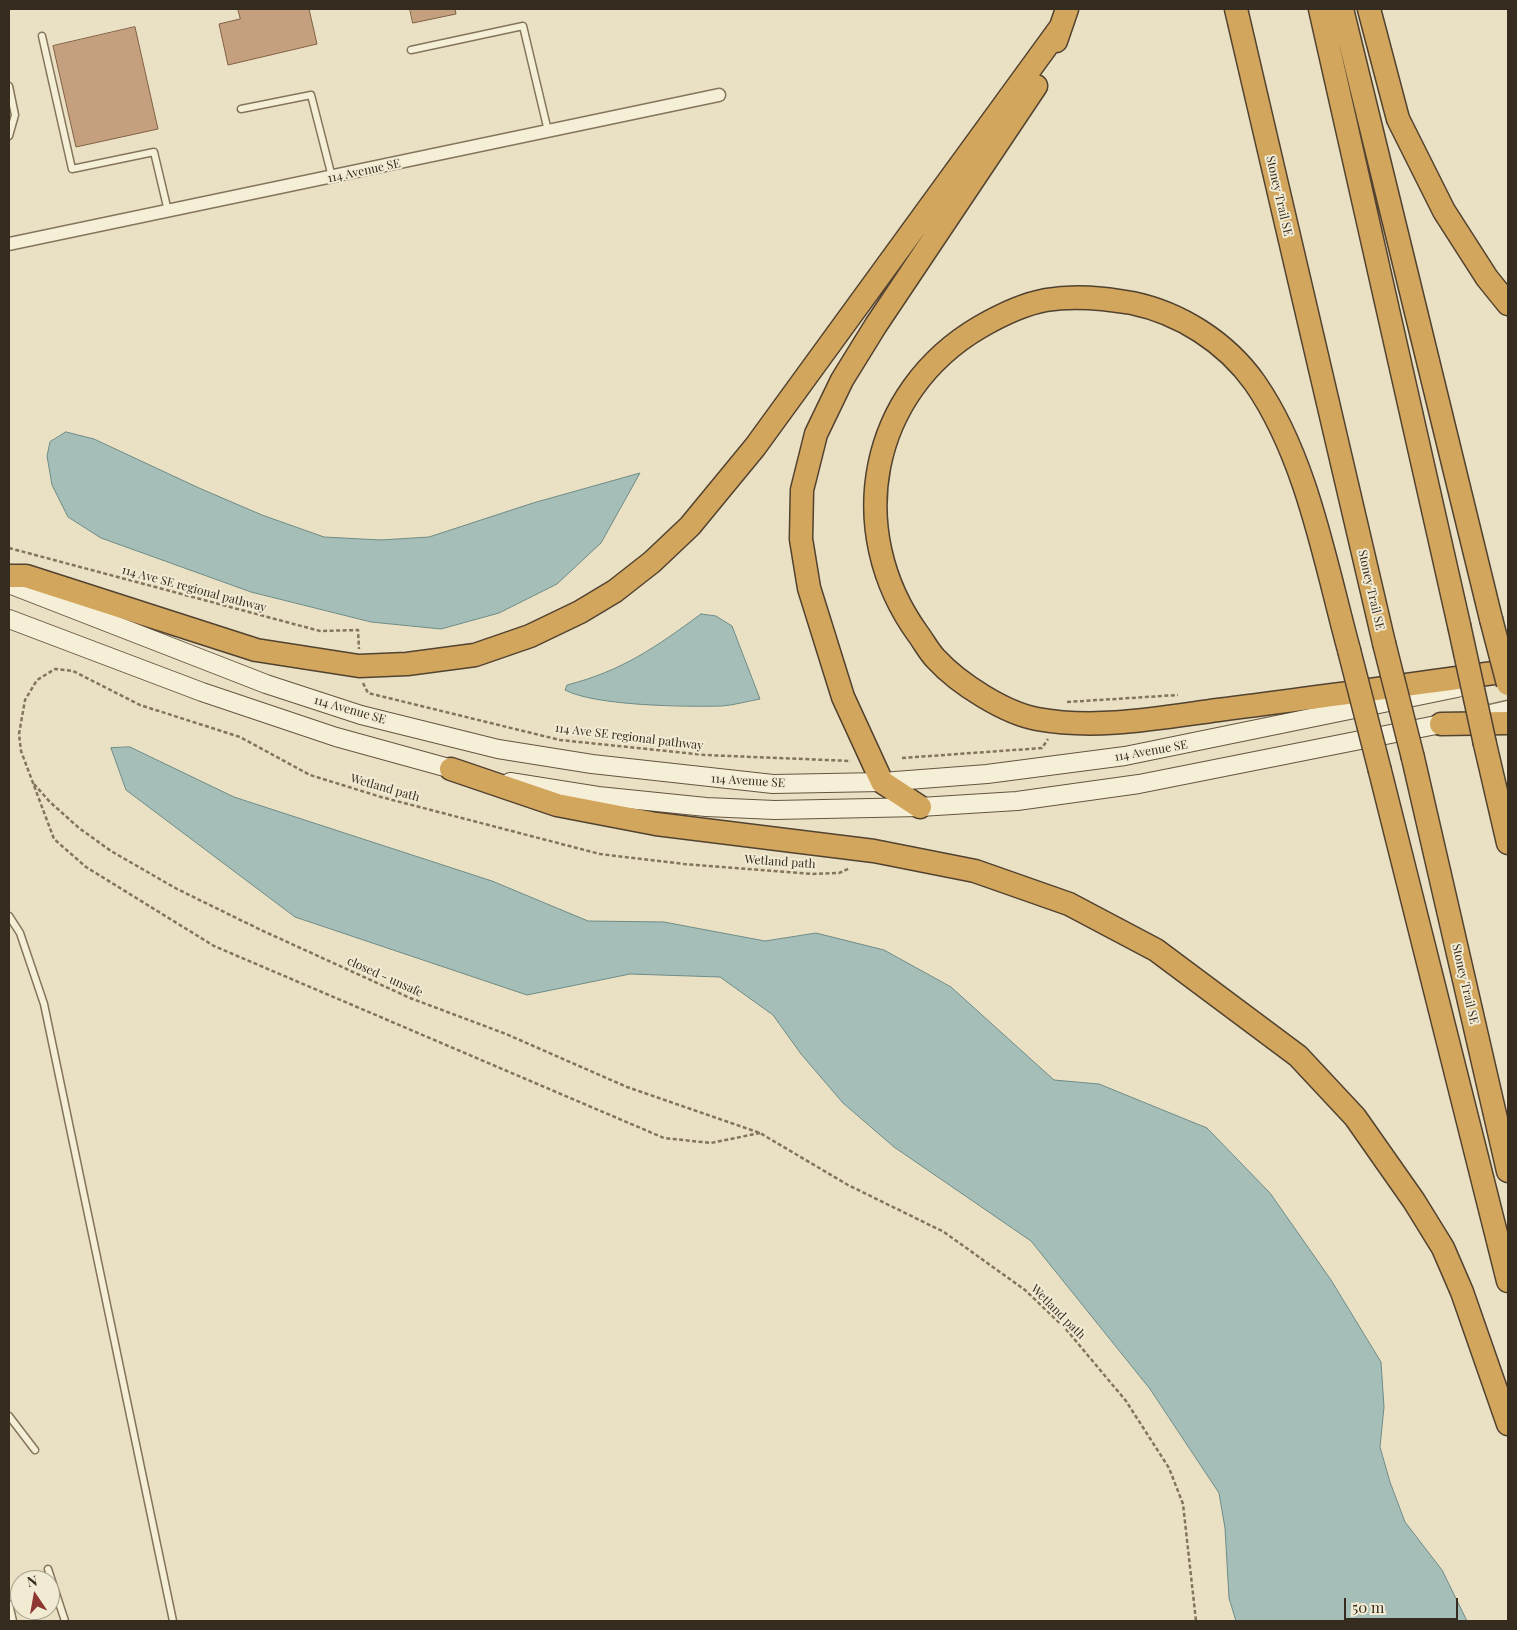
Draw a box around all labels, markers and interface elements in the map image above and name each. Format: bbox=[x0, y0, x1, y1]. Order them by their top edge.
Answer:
street label: Stoney Trail SE bbox=[1263, 154, 1295, 238]
street label: 114 Avenue SE bbox=[326, 156, 402, 186]
street label: Stoney Trail SE bbox=[1355, 548, 1387, 632]
street label: 114 Ave SE regional pathway bbox=[120, 563, 268, 615]
street label: 114 Avenue SE bbox=[312, 693, 388, 727]
street label: 114 Ave SE regional pathway bbox=[554, 721, 704, 753]
street label: 114 Avenue SE bbox=[1113, 737, 1189, 765]
street label: Wetland path bbox=[349, 771, 421, 805]
street label: 114 Avenue SE bbox=[711, 771, 785, 791]
street label: Wetland path bbox=[744, 852, 816, 872]
street label: Stoney Trail SE bbox=[1449, 942, 1481, 1026]
street label: closed - unsafe bbox=[345, 954, 425, 1000]
street label: Wetland path bbox=[1028, 1282, 1088, 1342]
north arrow bbox=[10, 1570, 60, 1620]
text: N bbox=[25, 1570, 39, 1591]
scale bar bbox=[1347, 1588, 1461, 1620]
text: 50 m bbox=[1352, 1597, 1384, 1617]

